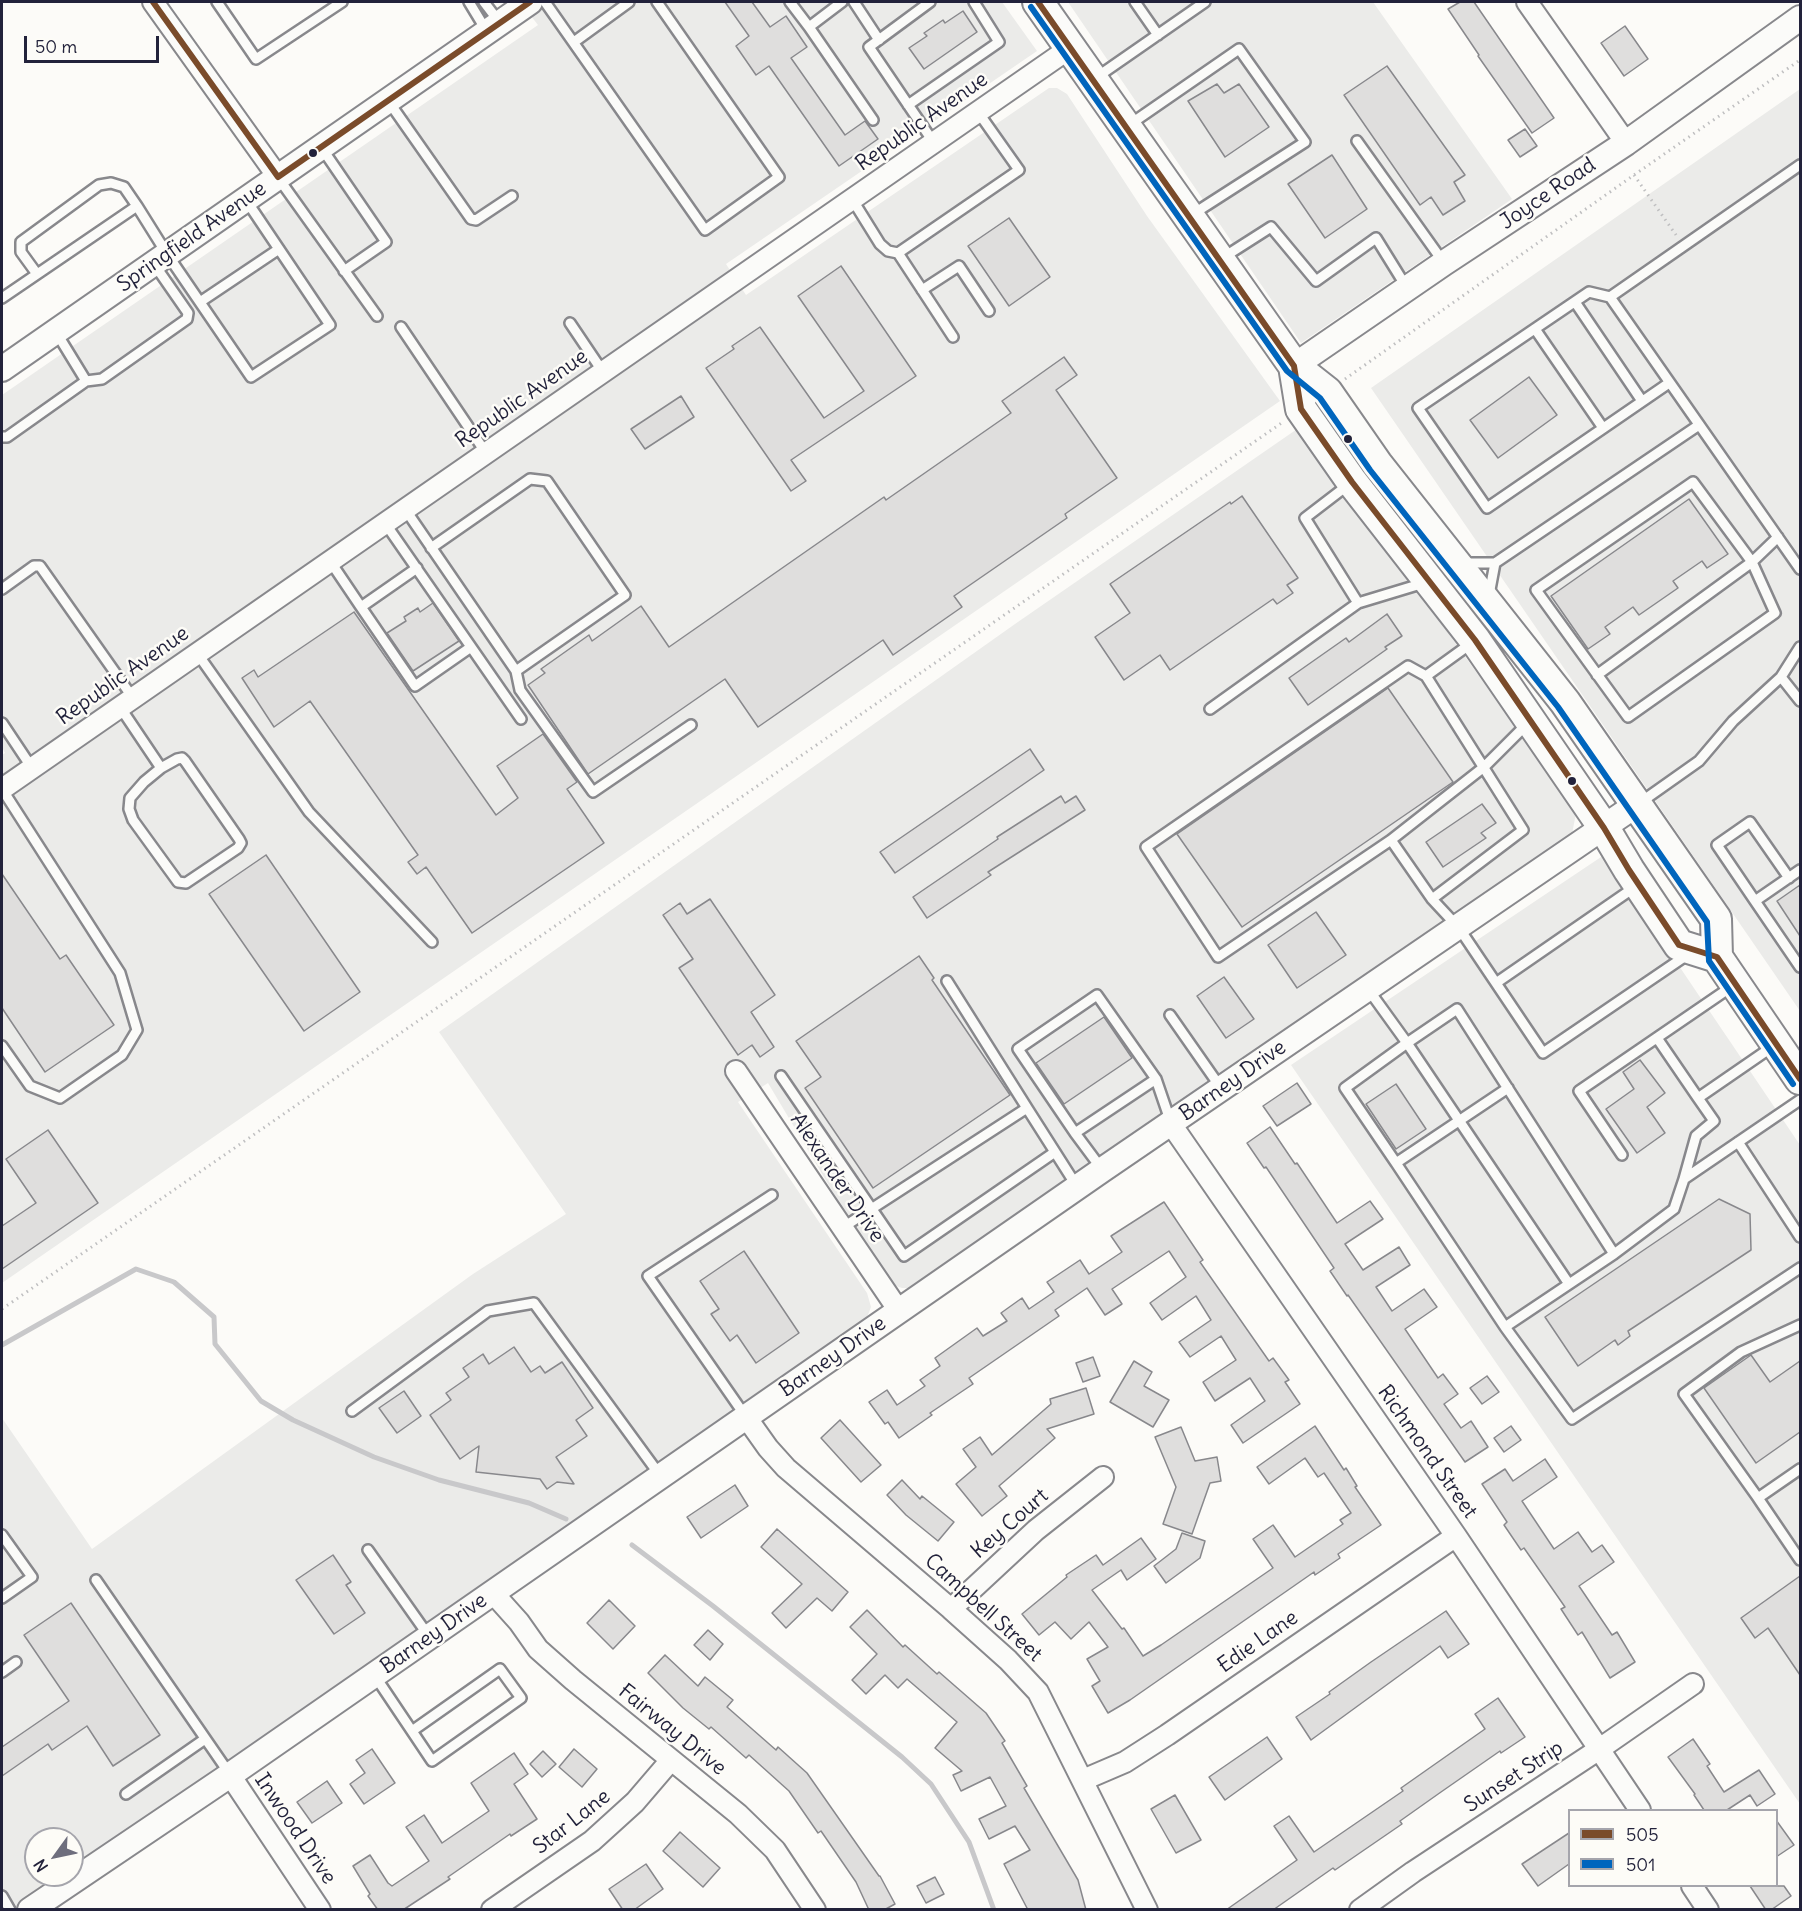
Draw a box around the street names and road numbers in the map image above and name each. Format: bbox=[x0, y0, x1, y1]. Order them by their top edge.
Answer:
street label: Republic Avenue bbox=[851, 67, 993, 177]
street label: Joyce Road bbox=[1495, 153, 1601, 235]
street label: Springfield Avenue bbox=[113, 176, 271, 298]
street label: Republic Avenue bbox=[451, 344, 593, 454]
street label: Republic Avenue bbox=[52, 621, 194, 731]
street label: Barney Drive bbox=[1175, 1035, 1291, 1127]
street label: Alexander Drive bbox=[784, 1109, 890, 1247]
street label: Barney Drive bbox=[775, 1311, 891, 1403]
street label: Richmond Street bbox=[1372, 1381, 1482, 1523]
street label: Key Court bbox=[966, 1484, 1054, 1564]
street label: Campbell Street bbox=[919, 1549, 1047, 1667]
street label: Barney Drive bbox=[376, 1588, 492, 1680]
street label: Edie Lane bbox=[1213, 1605, 1303, 1679]
street label: Fairway Drive bbox=[613, 1679, 731, 1781]
street label: Sunset Strip bbox=[1460, 1736, 1568, 1818]
street label: Inwood Drive bbox=[249, 1769, 341, 1889]
street label: Star Lane bbox=[529, 1784, 615, 1860]

